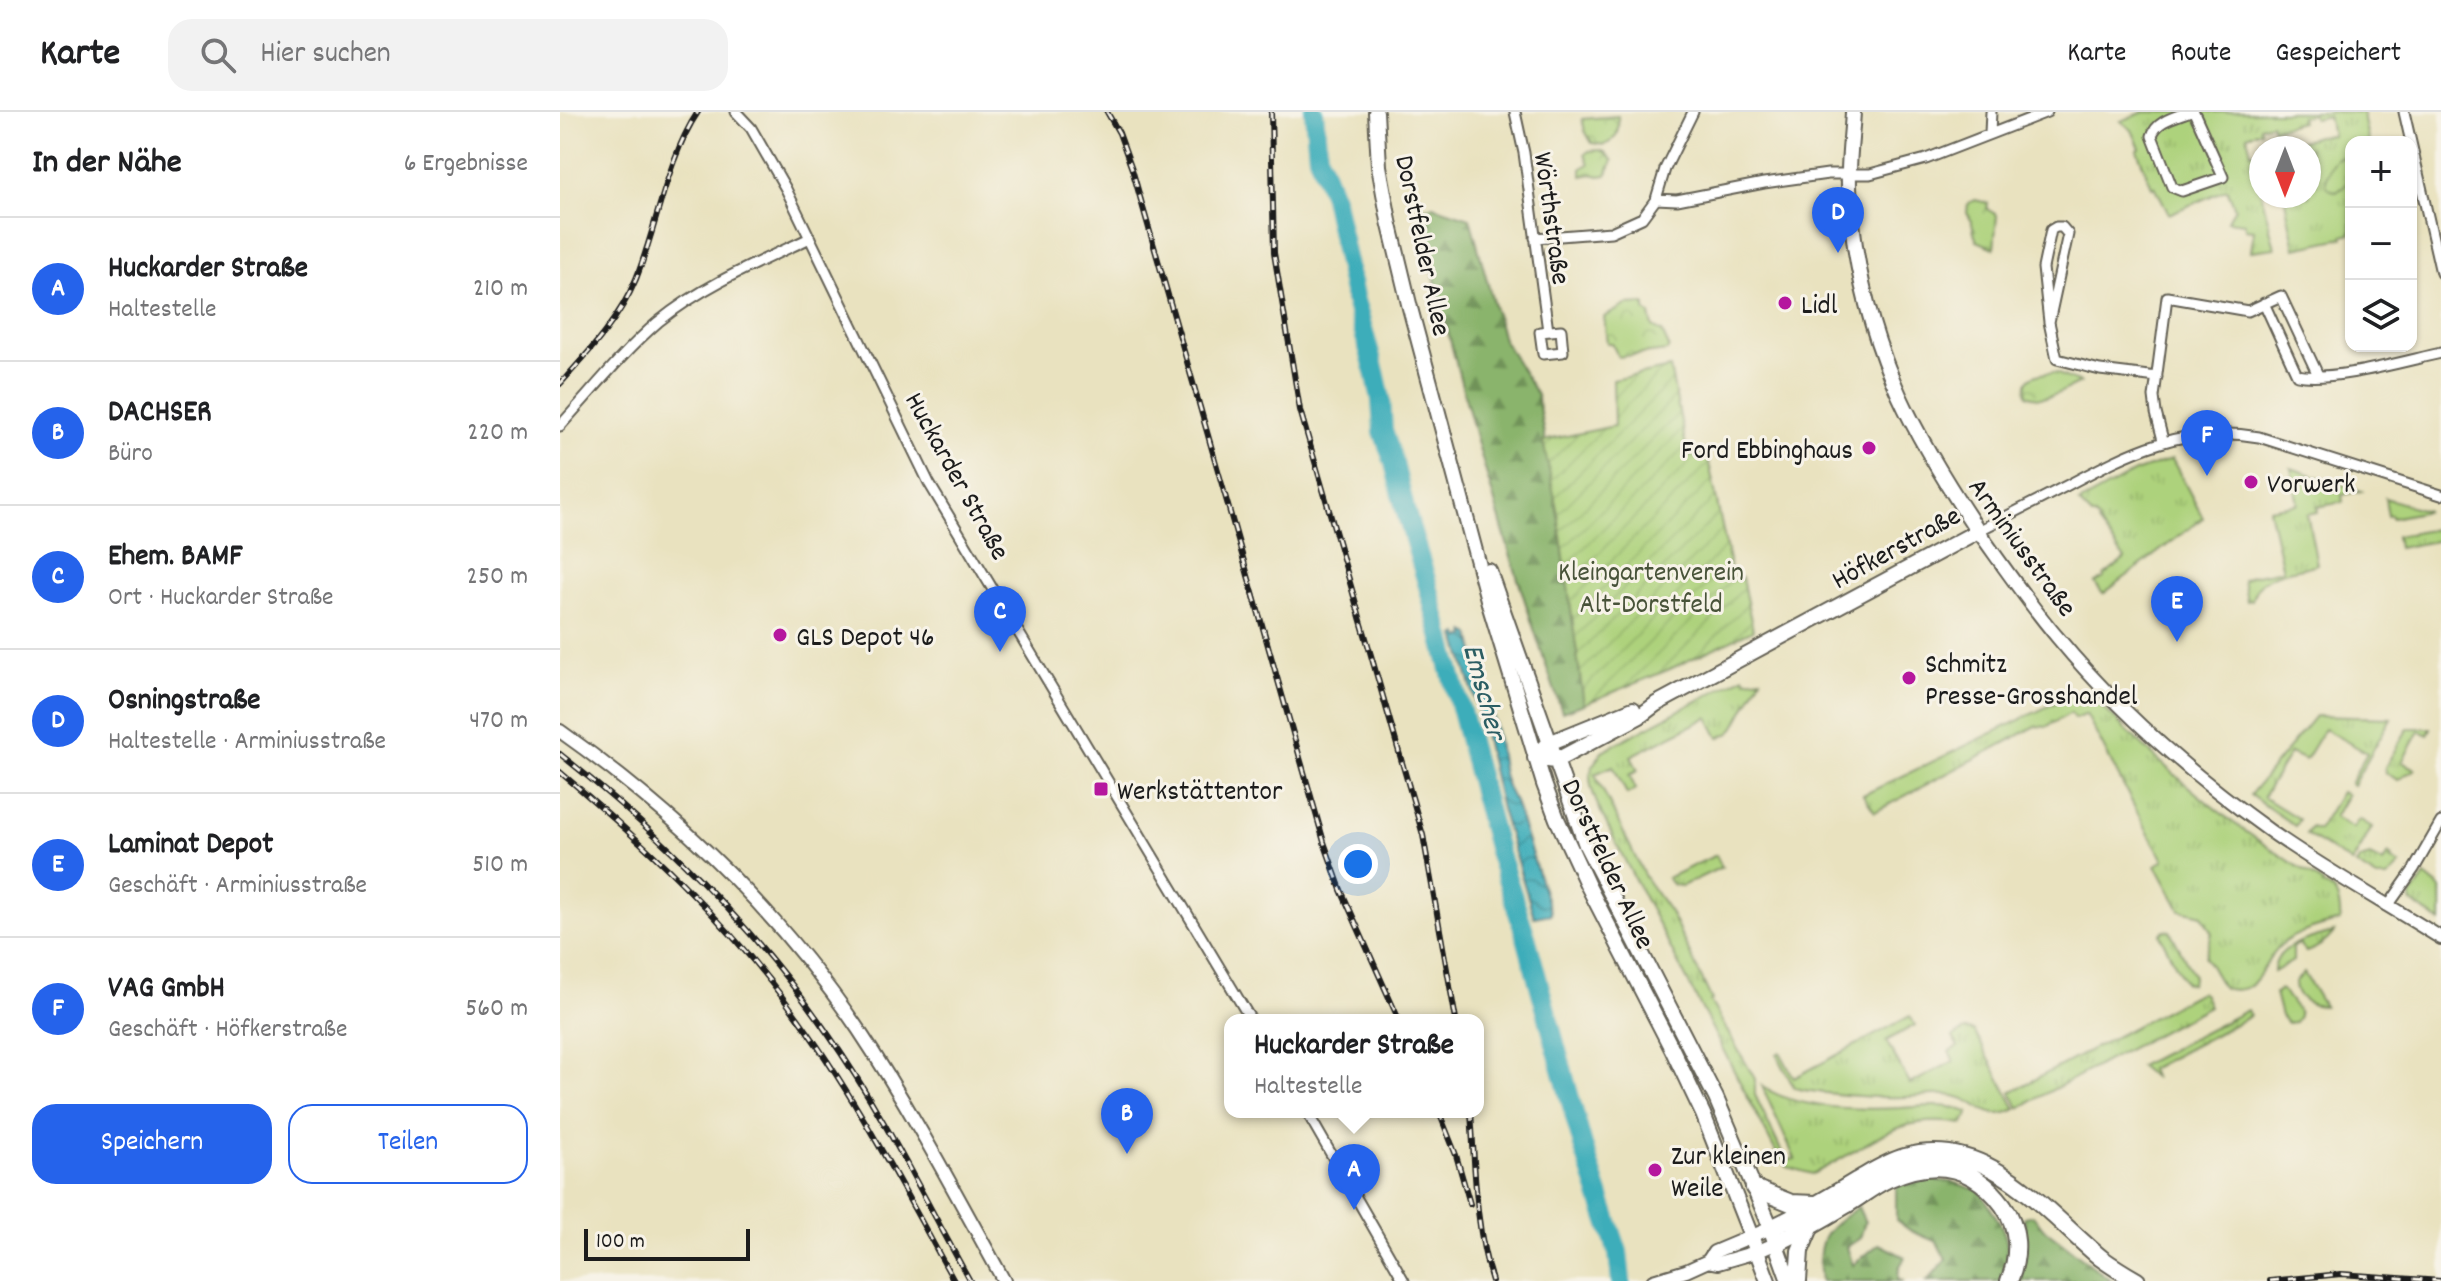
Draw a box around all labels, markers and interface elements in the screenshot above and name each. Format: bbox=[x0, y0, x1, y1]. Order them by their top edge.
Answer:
search box bbox=[168, 19, 728, 91]
text: Karte bbox=[40, 28, 120, 83]
icon: search bbox=[196, 33, 240, 77]
text: Hier suchen bbox=[260, 34, 391, 77]
text: Karte bbox=[2067, 35, 2126, 75]
text: Route bbox=[2170, 35, 2231, 75]
text: Gespeichert bbox=[2275, 35, 2401, 75]
north arrow bbox=[2249, 136, 2321, 208]
map controls bbox=[2345, 136, 2417, 352]
button: + bbox=[2345, 136, 2417, 208]
text: In der Nähe bbox=[32, 140, 182, 189]
text: 6 Ergebnisse bbox=[404, 146, 528, 183]
street label: Wörthstraße bbox=[1520, 150, 1578, 288]
street label: Dorstfelder Allee bbox=[1381, 152, 1459, 340]
pin: D bbox=[1812, 187, 1864, 253]
button: − bbox=[2345, 208, 2417, 280]
text: Huckarder Straße bbox=[108, 249, 308, 292]
text: A bbox=[51, 271, 65, 308]
text: 210 m bbox=[473, 271, 528, 308]
button: layers bbox=[2345, 280, 2417, 352]
place label: Lidl bbox=[1801, 288, 1838, 328]
text: Haltestelle bbox=[108, 292, 217, 329]
marker: Lidl bbox=[1776, 294, 1794, 312]
street label: Huckarder Straße bbox=[892, 386, 1017, 569]
text: DACHSER bbox=[108, 393, 212, 436]
pin: F bbox=[2181, 410, 2233, 476]
text: B bbox=[52, 415, 64, 452]
text: 220 m bbox=[467, 415, 528, 452]
place label: Ford Ebbinghaus bbox=[1681, 433, 1853, 473]
text: Büro bbox=[108, 436, 153, 473]
marker: Ford Ebbinghaus bbox=[1860, 439, 1878, 457]
place label: Vorwerk bbox=[2267, 467, 2356, 507]
street label: Arminiusstraße bbox=[1956, 471, 2084, 627]
marker: Vorwerk bbox=[2242, 473, 2260, 491]
street label: Höfkerstraße bbox=[1826, 498, 1969, 602]
text: Ehem. BAMF bbox=[108, 537, 243, 580]
park label: Kleingartenverein Alt-Dorstfeld bbox=[1558, 555, 1744, 627]
text: C bbox=[52, 559, 64, 596]
text: 250 m bbox=[467, 559, 528, 596]
pin: E bbox=[2151, 576, 2203, 642]
text: Ort · Huckarder Straße bbox=[108, 580, 333, 617]
pin: C bbox=[974, 586, 1026, 652]
place label: GLS Depot 46 bbox=[796, 620, 935, 660]
marker: GLS Depot 46 bbox=[771, 626, 789, 644]
water label: Emscher bbox=[1448, 640, 1516, 747]
place label: Schmitz Presse-Grosshandel bbox=[1925, 647, 2138, 719]
marker: Schmitz Presse-Grosshandel bbox=[1900, 669, 1918, 687]
text: Osningstraße bbox=[108, 681, 261, 724]
text: D bbox=[51, 703, 65, 740]
text: 470 m bbox=[469, 703, 528, 740]
text: Haltestelle · Arminiusstraße bbox=[108, 724, 386, 761]
street label: Dorstfelder Allee bbox=[1549, 773, 1662, 957]
place label: Werkstättentor bbox=[1117, 774, 1283, 814]
marker: Werkstättentor bbox=[1092, 780, 1110, 798]
text: Laminat Depot bbox=[108, 825, 273, 868]
your location bbox=[1338, 844, 1378, 884]
text: E bbox=[52, 847, 64, 884]
text: 510 m bbox=[472, 847, 528, 884]
text: Geschäft · Arminiusstraße bbox=[108, 868, 367, 905]
text: VAG GmbH bbox=[108, 969, 225, 1012]
text: F bbox=[52, 991, 64, 1028]
text: 560 m bbox=[465, 991, 528, 1028]
text: Geschäft · Höfkerstraße bbox=[108, 1012, 347, 1049]
popup bbox=[1224, 1014, 1484, 1118]
text: Huckarder Straße bbox=[1254, 1026, 1454, 1069]
text: Haltestelle bbox=[1254, 1069, 1362, 1106]
pin: B bbox=[1101, 1088, 1153, 1154]
button: Speichern bbox=[32, 1104, 272, 1184]
button: Teilen bbox=[288, 1104, 528, 1184]
place label: Zur kleinen Weile bbox=[1671, 1139, 1786, 1211]
pin: A bbox=[1328, 1144, 1380, 1210]
marker: Zur kleinen Weile bbox=[1646, 1161, 1664, 1179]
scale bar bbox=[584, 1225, 750, 1261]
text: 100 m bbox=[596, 1227, 645, 1258]

